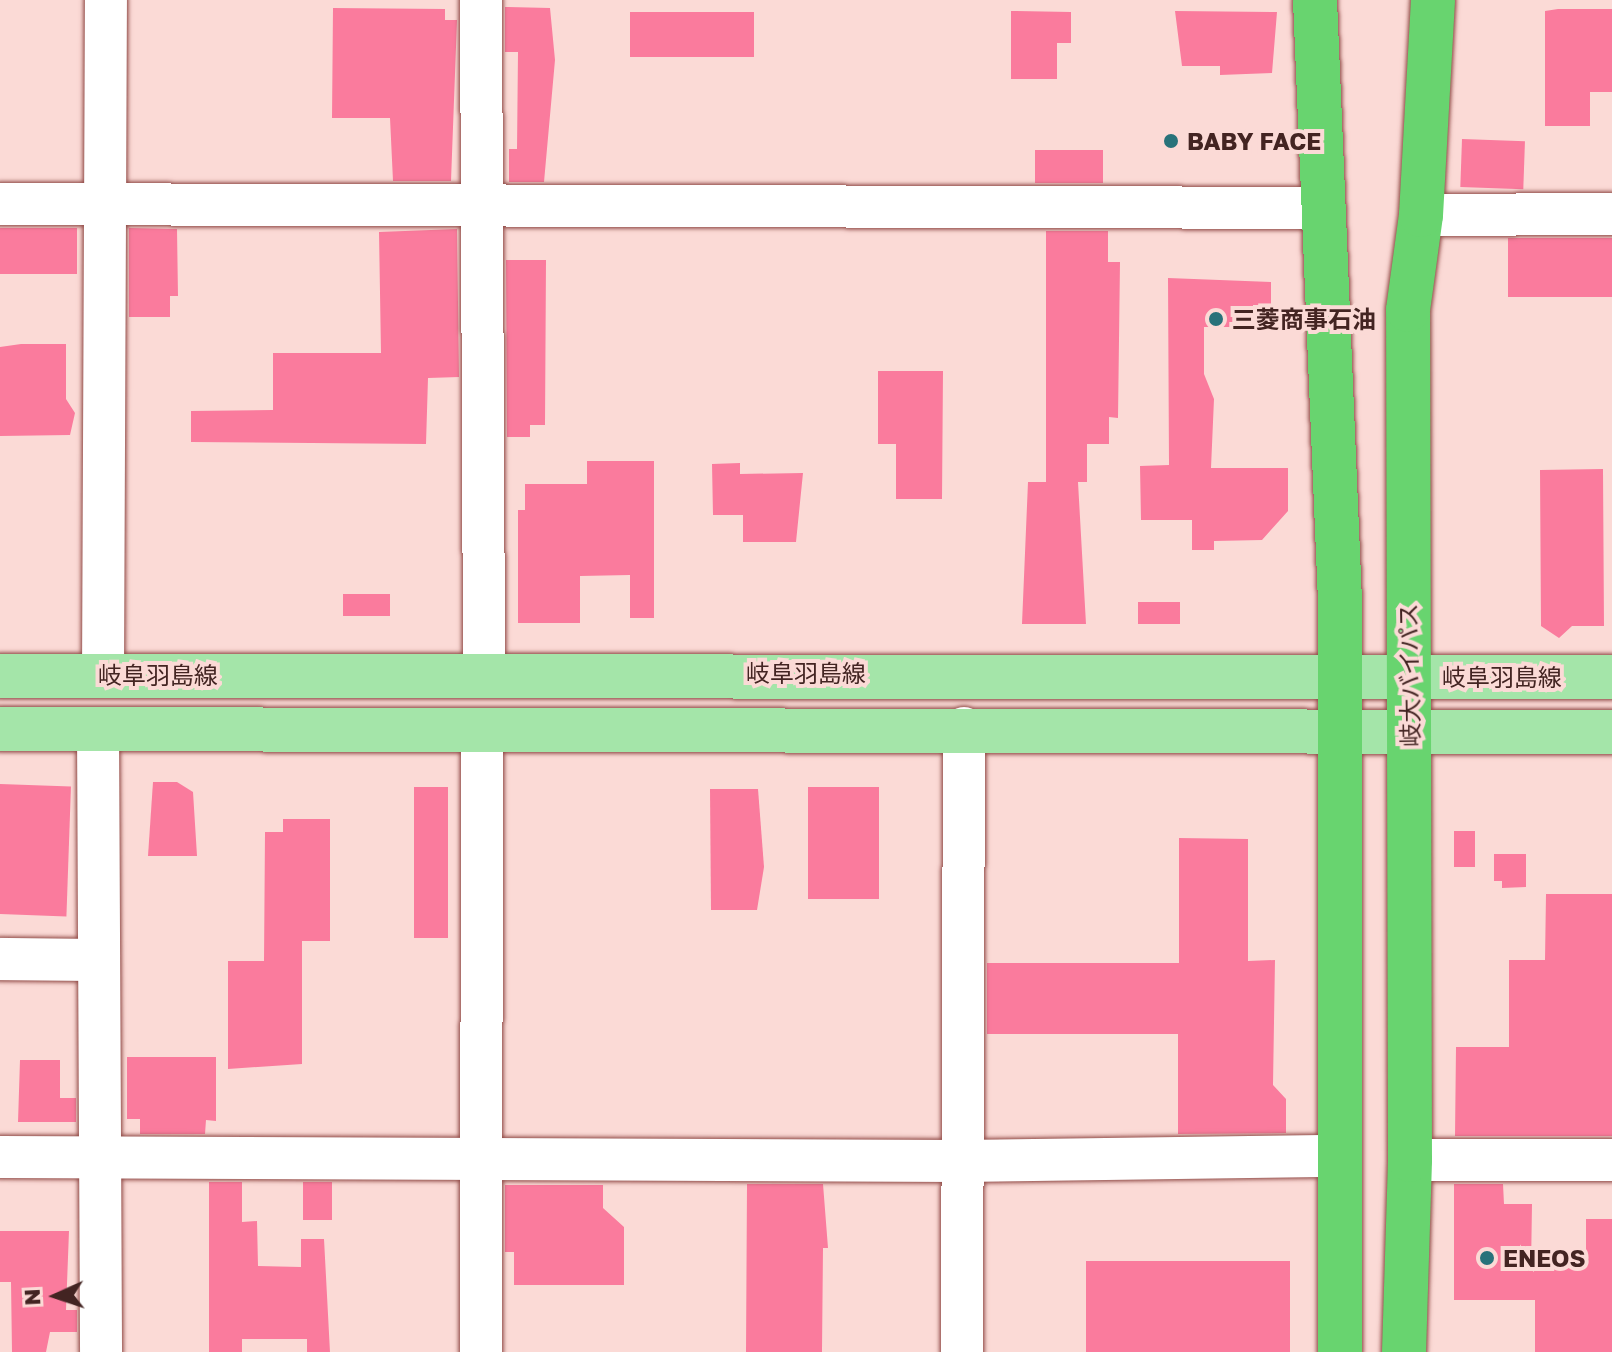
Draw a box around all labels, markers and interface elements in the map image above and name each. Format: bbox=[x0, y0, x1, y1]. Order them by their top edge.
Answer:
place label: BABY FACE bbox=[1187, 127, 1321, 155]
marker: BABY FACE bbox=[1162, 132, 1180, 150]
place label: 三菱商事石油 bbox=[1232, 305, 1376, 333]
marker: 三菱商事石油 bbox=[1207, 310, 1225, 328]
street label: 岐大バイパス bbox=[1393, 603, 1425, 747]
street label: 岐阜羽島線 bbox=[746, 659, 866, 687]
street label: 岐阜羽島線 bbox=[98, 661, 218, 689]
street label: 岐阜羽島線 bbox=[1442, 663, 1562, 691]
place label: ENEOS bbox=[1503, 1244, 1586, 1272]
marker: ENEOS bbox=[1478, 1249, 1496, 1267]
north arrow bbox=[16, 1256, 96, 1336]
text: N bbox=[18, 1288, 45, 1306]

